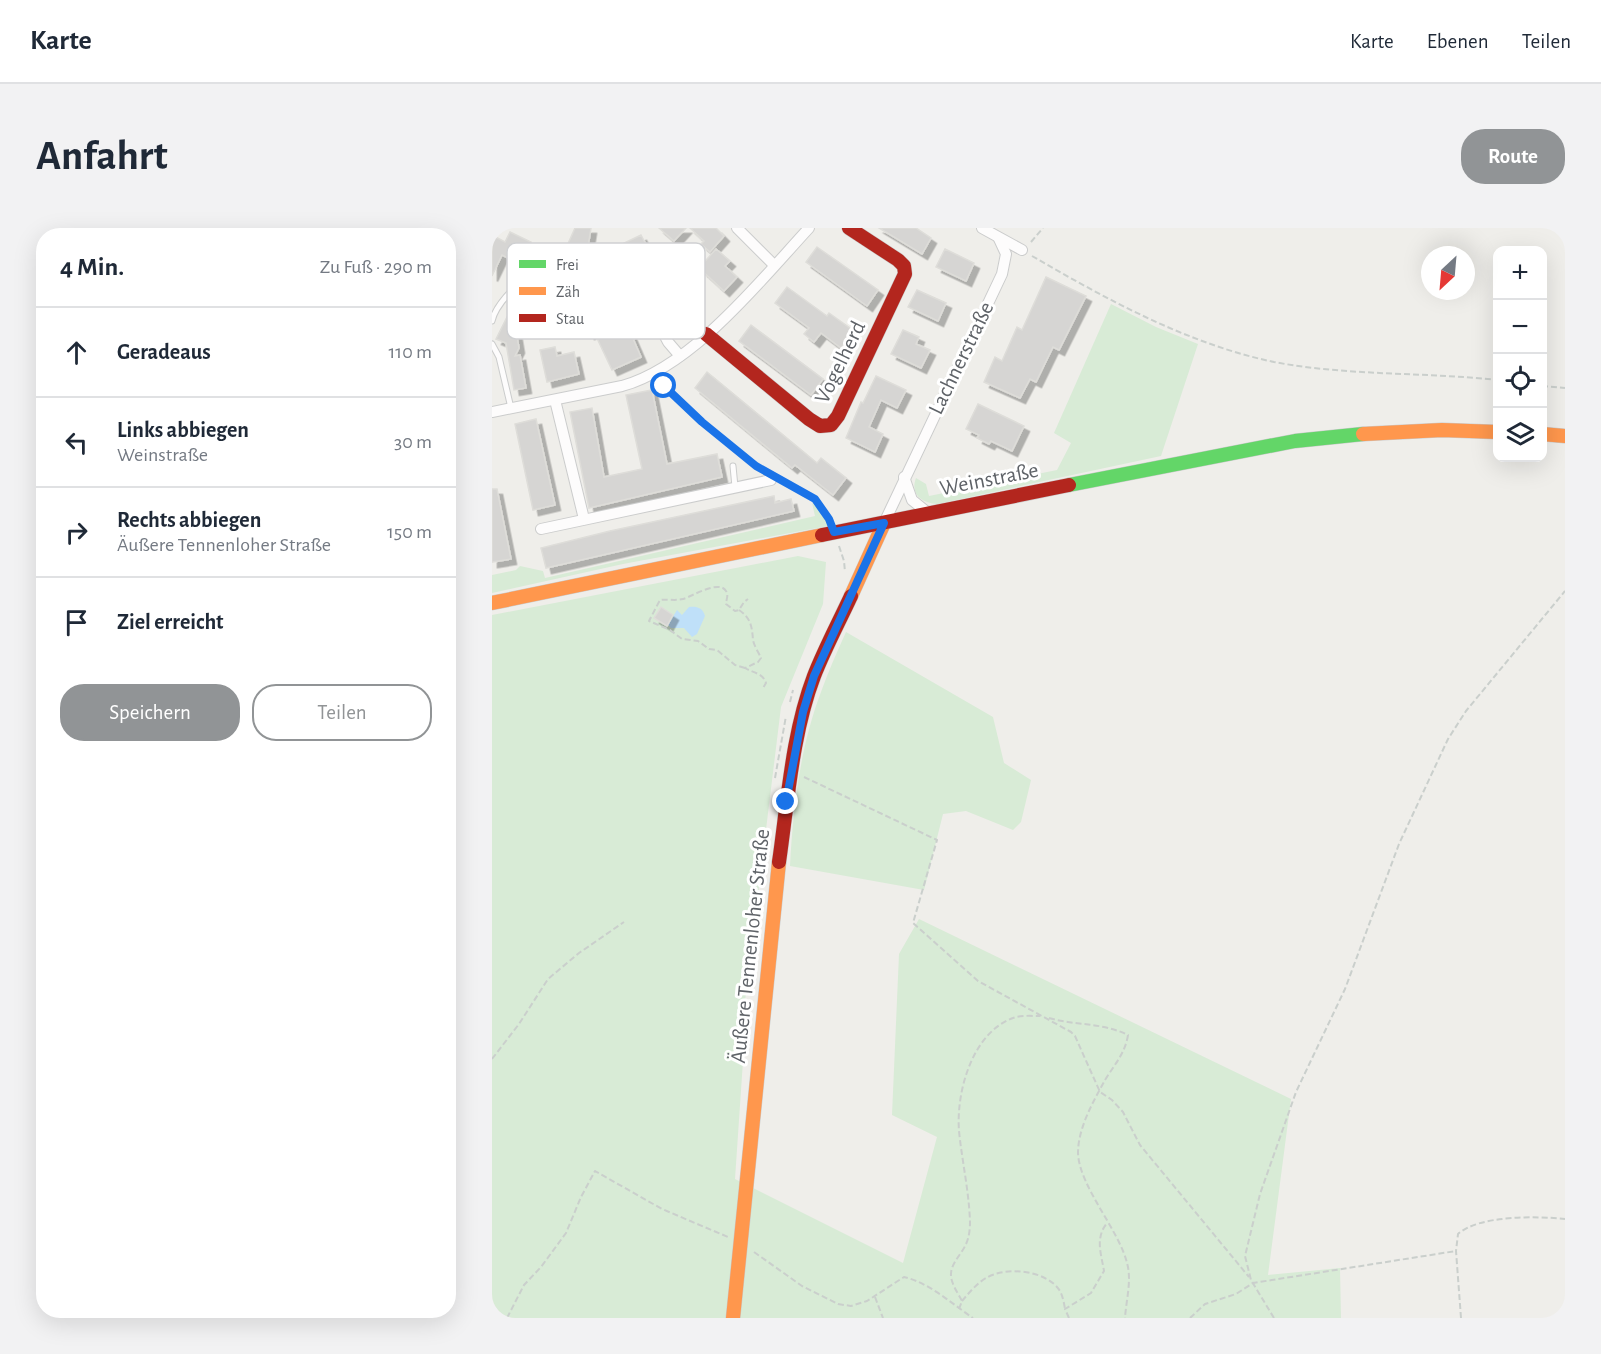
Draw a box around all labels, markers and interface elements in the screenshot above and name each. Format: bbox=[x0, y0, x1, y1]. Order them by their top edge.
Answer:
text: Karte bbox=[30, 27, 92, 55]
text: Karte bbox=[1350, 31, 1394, 52]
text: Ebenen bbox=[1427, 31, 1489, 52]
text: Teilen bbox=[1522, 31, 1571, 52]
button: Route bbox=[1461, 129, 1565, 184]
text: Anfahrt bbox=[36, 135, 168, 177]
legend bbox=[507, 243, 705, 339]
north arrow bbox=[1421, 246, 1475, 300]
map controls bbox=[1493, 246, 1547, 462]
button: + bbox=[1493, 246, 1547, 300]
text: 4 Min. bbox=[60, 254, 124, 280]
text: Zu Fuß · 290 m bbox=[320, 257, 432, 277]
text: Frei bbox=[556, 257, 579, 273]
text: Zäh bbox=[556, 284, 580, 300]
street label: Lachnerstraße bbox=[924, 298, 998, 418]
button: − bbox=[1493, 300, 1547, 354]
text: Stau bbox=[556, 311, 584, 327]
street label: Vogelherd bbox=[811, 317, 869, 407]
icon: ahead bbox=[60, 336, 93, 369]
text: Geradeaus bbox=[117, 341, 211, 363]
text: 110 m bbox=[388, 342, 432, 362]
button: locate bbox=[1493, 354, 1547, 408]
route start bbox=[650, 372, 676, 398]
button: layers bbox=[1493, 408, 1547, 462]
text: Links abbiegen bbox=[117, 419, 249, 441]
icon: left bbox=[60, 426, 93, 459]
text: 30 m bbox=[394, 432, 432, 452]
text: Weinstraße bbox=[117, 445, 208, 465]
street label: Weinstraße bbox=[938, 459, 1040, 499]
text: Rechts abbiegen bbox=[117, 509, 261, 531]
icon: right bbox=[60, 516, 93, 549]
text: 150 m bbox=[387, 522, 432, 542]
text: Äußere Tennenloher Straße bbox=[117, 535, 331, 555]
icon: arrive bbox=[60, 606, 93, 639]
text: Ziel erreicht bbox=[117, 611, 224, 633]
button: Speichern bbox=[60, 684, 240, 741]
button: Teilen bbox=[252, 684, 432, 741]
route end bbox=[772, 788, 798, 814]
street label: Äußere Tennenloher Straße bbox=[727, 828, 773, 1064]

